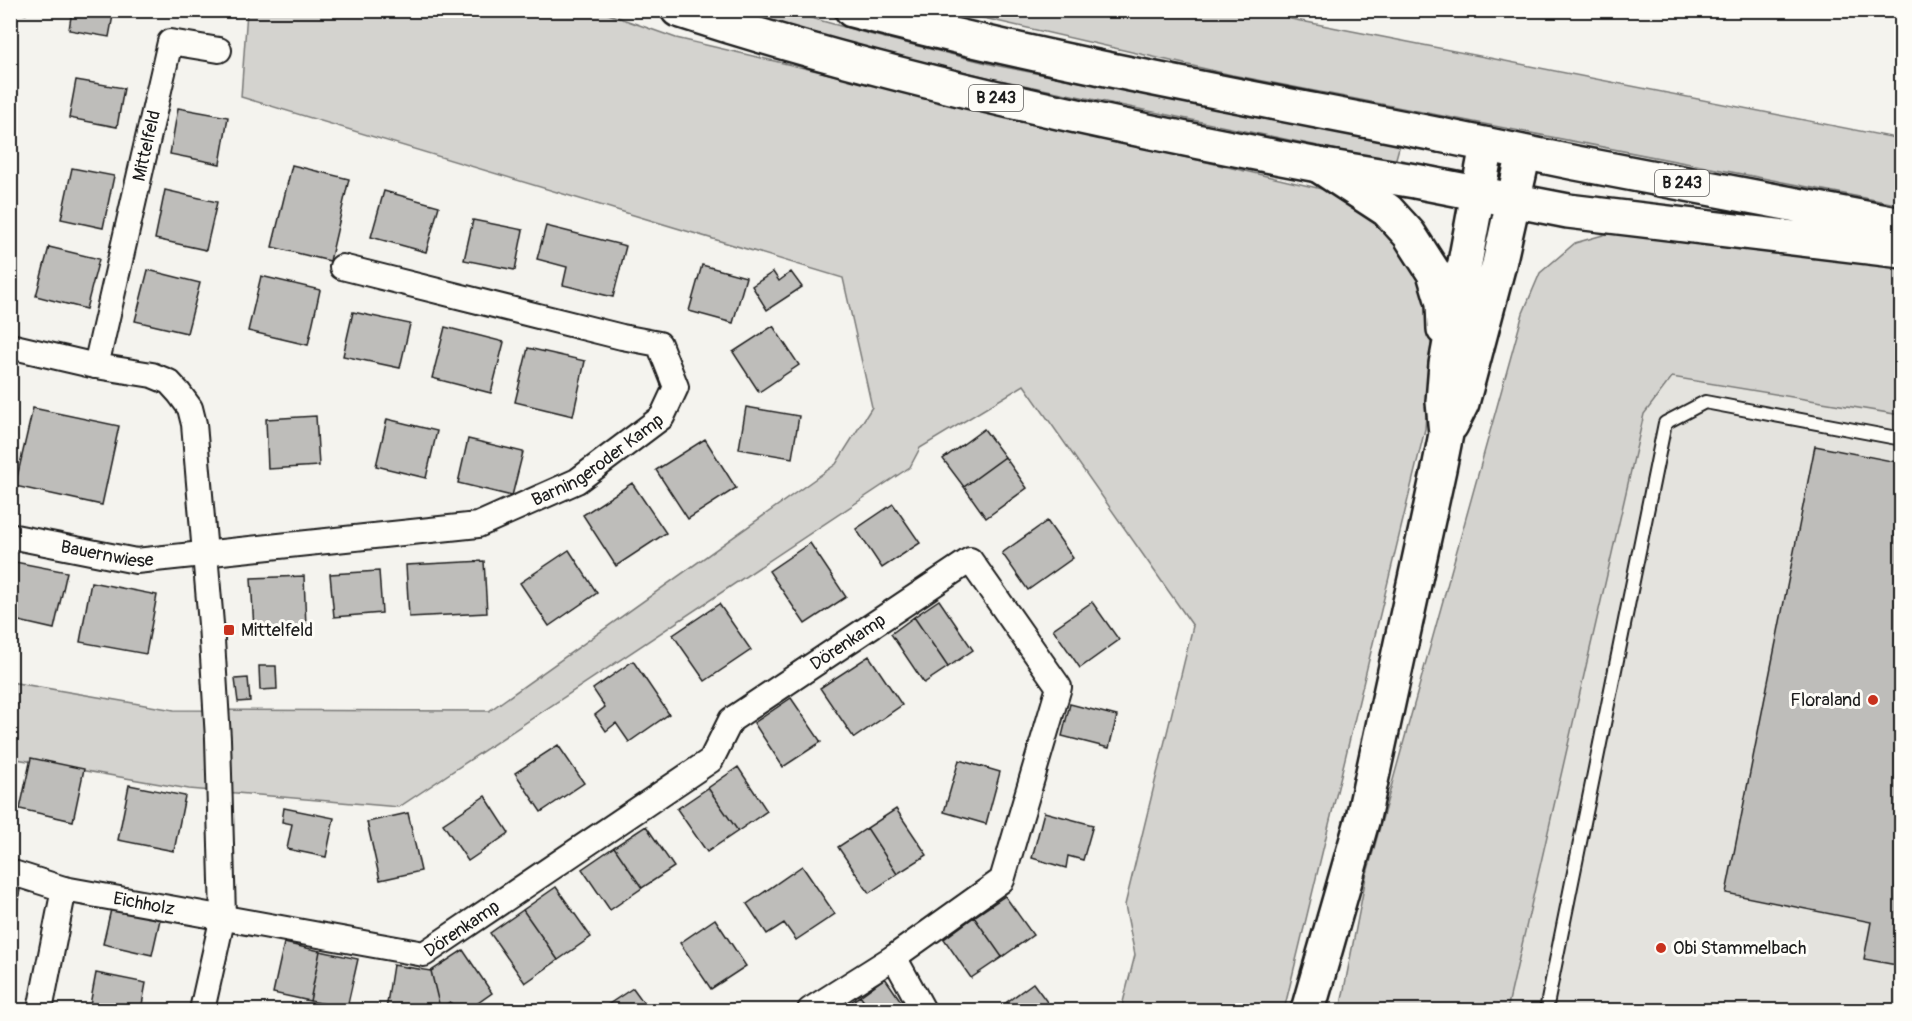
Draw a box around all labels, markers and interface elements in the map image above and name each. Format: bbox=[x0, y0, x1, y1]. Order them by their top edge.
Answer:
road number: B 243 bbox=[969, 85, 1023, 111]
street label: Mittelfeld bbox=[127, 108, 166, 183]
road number: B 243 bbox=[1655, 170, 1709, 196]
street label: Barningeroder Kamp bbox=[528, 408, 668, 511]
street label: Bauernwiese bbox=[59, 535, 155, 572]
street label: Dörenkamp bbox=[805, 608, 890, 675]
place label: Mittelfeld bbox=[241, 619, 313, 642]
marker: Mittelfeld bbox=[222, 623, 236, 637]
place label: Floraland bbox=[1790, 689, 1861, 712]
marker: Floraland bbox=[1866, 693, 1880, 707]
street label: Eichholz bbox=[112, 887, 177, 920]
street label: Dörenkamp bbox=[420, 895, 504, 962]
place label: Obi Stammelbach bbox=[1673, 937, 1806, 960]
marker: Obi Stammelbach bbox=[1654, 941, 1668, 955]

